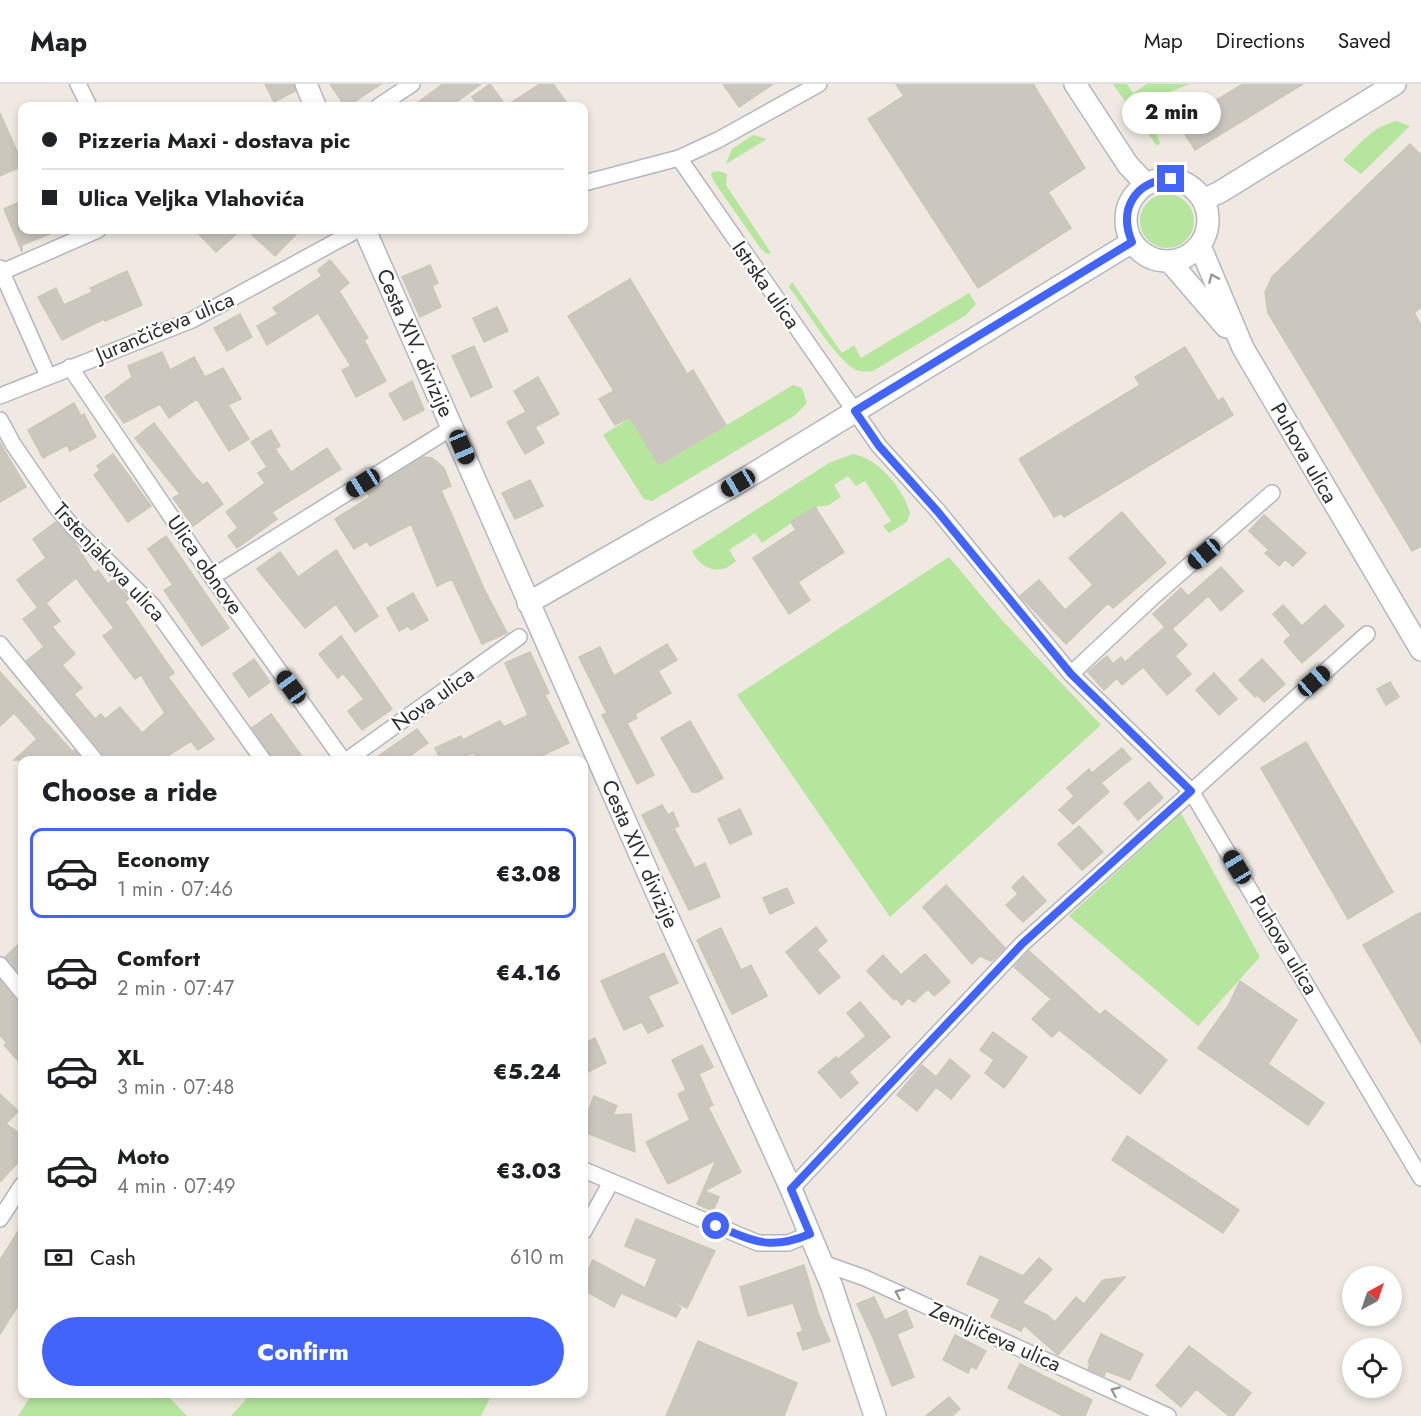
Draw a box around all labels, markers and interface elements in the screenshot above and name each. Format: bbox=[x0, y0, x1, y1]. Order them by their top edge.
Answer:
text: Map bbox=[30, 21, 87, 62]
text: Map bbox=[1144, 26, 1183, 56]
text: Directions bbox=[1216, 26, 1305, 56]
text: Saved bbox=[1338, 26, 1391, 56]
callout: 2 min bbox=[1122, 92, 1220, 134]
text: 2 min bbox=[1145, 98, 1198, 127]
text: Pizzeria Maxi - dostava pic bbox=[78, 124, 350, 156]
route end bbox=[1157, 165, 1184, 192]
text: Ulica Veljka Vlahovića bbox=[78, 182, 304, 214]
street label: Istrska ulica bbox=[725, 235, 807, 335]
street label: Cesta XIV. divizije bbox=[369, 264, 461, 422]
one-way arrow bbox=[1208, 273, 1220, 284]
street label: Jurančičeva ulica bbox=[88, 284, 239, 371]
street label: Puhova ulica bbox=[1263, 397, 1345, 509]
car bbox=[447, 427, 477, 467]
car bbox=[343, 466, 383, 500]
car bbox=[718, 466, 758, 500]
street label: Trstenjakova ulica bbox=[46, 496, 172, 628]
street label: Ulica obnove bbox=[160, 509, 250, 621]
car bbox=[1184, 536, 1224, 572]
street label: Nova ulica bbox=[386, 660, 480, 738]
car bbox=[1295, 662, 1333, 700]
car bbox=[273, 667, 309, 707]
text: Choose a ride bbox=[42, 772, 217, 811]
street label: Cesta XIV. divizije bbox=[594, 775, 686, 933]
text: Economy bbox=[117, 843, 209, 875]
icon: car bbox=[45, 846, 99, 900]
car bbox=[1220, 847, 1254, 887]
text: €3.08 bbox=[496, 857, 561, 889]
text: 1 min · 07:46 bbox=[117, 875, 233, 904]
street label: Puhova ulica bbox=[1242, 890, 1326, 1000]
text: Comfort bbox=[117, 942, 200, 974]
icon: car bbox=[45, 945, 99, 999]
text: €4.16 bbox=[496, 956, 561, 988]
text: 2 min · 07:47 bbox=[117, 974, 234, 1003]
text: XL bbox=[117, 1041, 144, 1073]
icon: car bbox=[45, 1044, 99, 1098]
text: €5.24 bbox=[493, 1055, 561, 1087]
text: 3 min · 07:48 bbox=[117, 1073, 234, 1102]
text: Moto bbox=[117, 1140, 170, 1172]
icon: car bbox=[45, 1143, 99, 1197]
text: €3.03 bbox=[496, 1154, 561, 1186]
text: 4 min · 07:49 bbox=[117, 1172, 236, 1201]
route start bbox=[702, 1212, 729, 1239]
icon: cash bbox=[42, 1241, 75, 1274]
text: Cash bbox=[90, 1241, 136, 1273]
text: 610 m bbox=[510, 1243, 564, 1272]
north arrow bbox=[1342, 1266, 1402, 1326]
map controls bbox=[1342, 1266, 1402, 1398]
one-way arrow bbox=[895, 1288, 906, 1300]
street label: Zemljičeva ulica bbox=[924, 1295, 1066, 1379]
button: Confirm bbox=[42, 1317, 564, 1386]
button: locate bbox=[1342, 1338, 1402, 1398]
one-way arrow bbox=[1110, 1387, 1121, 1399]

